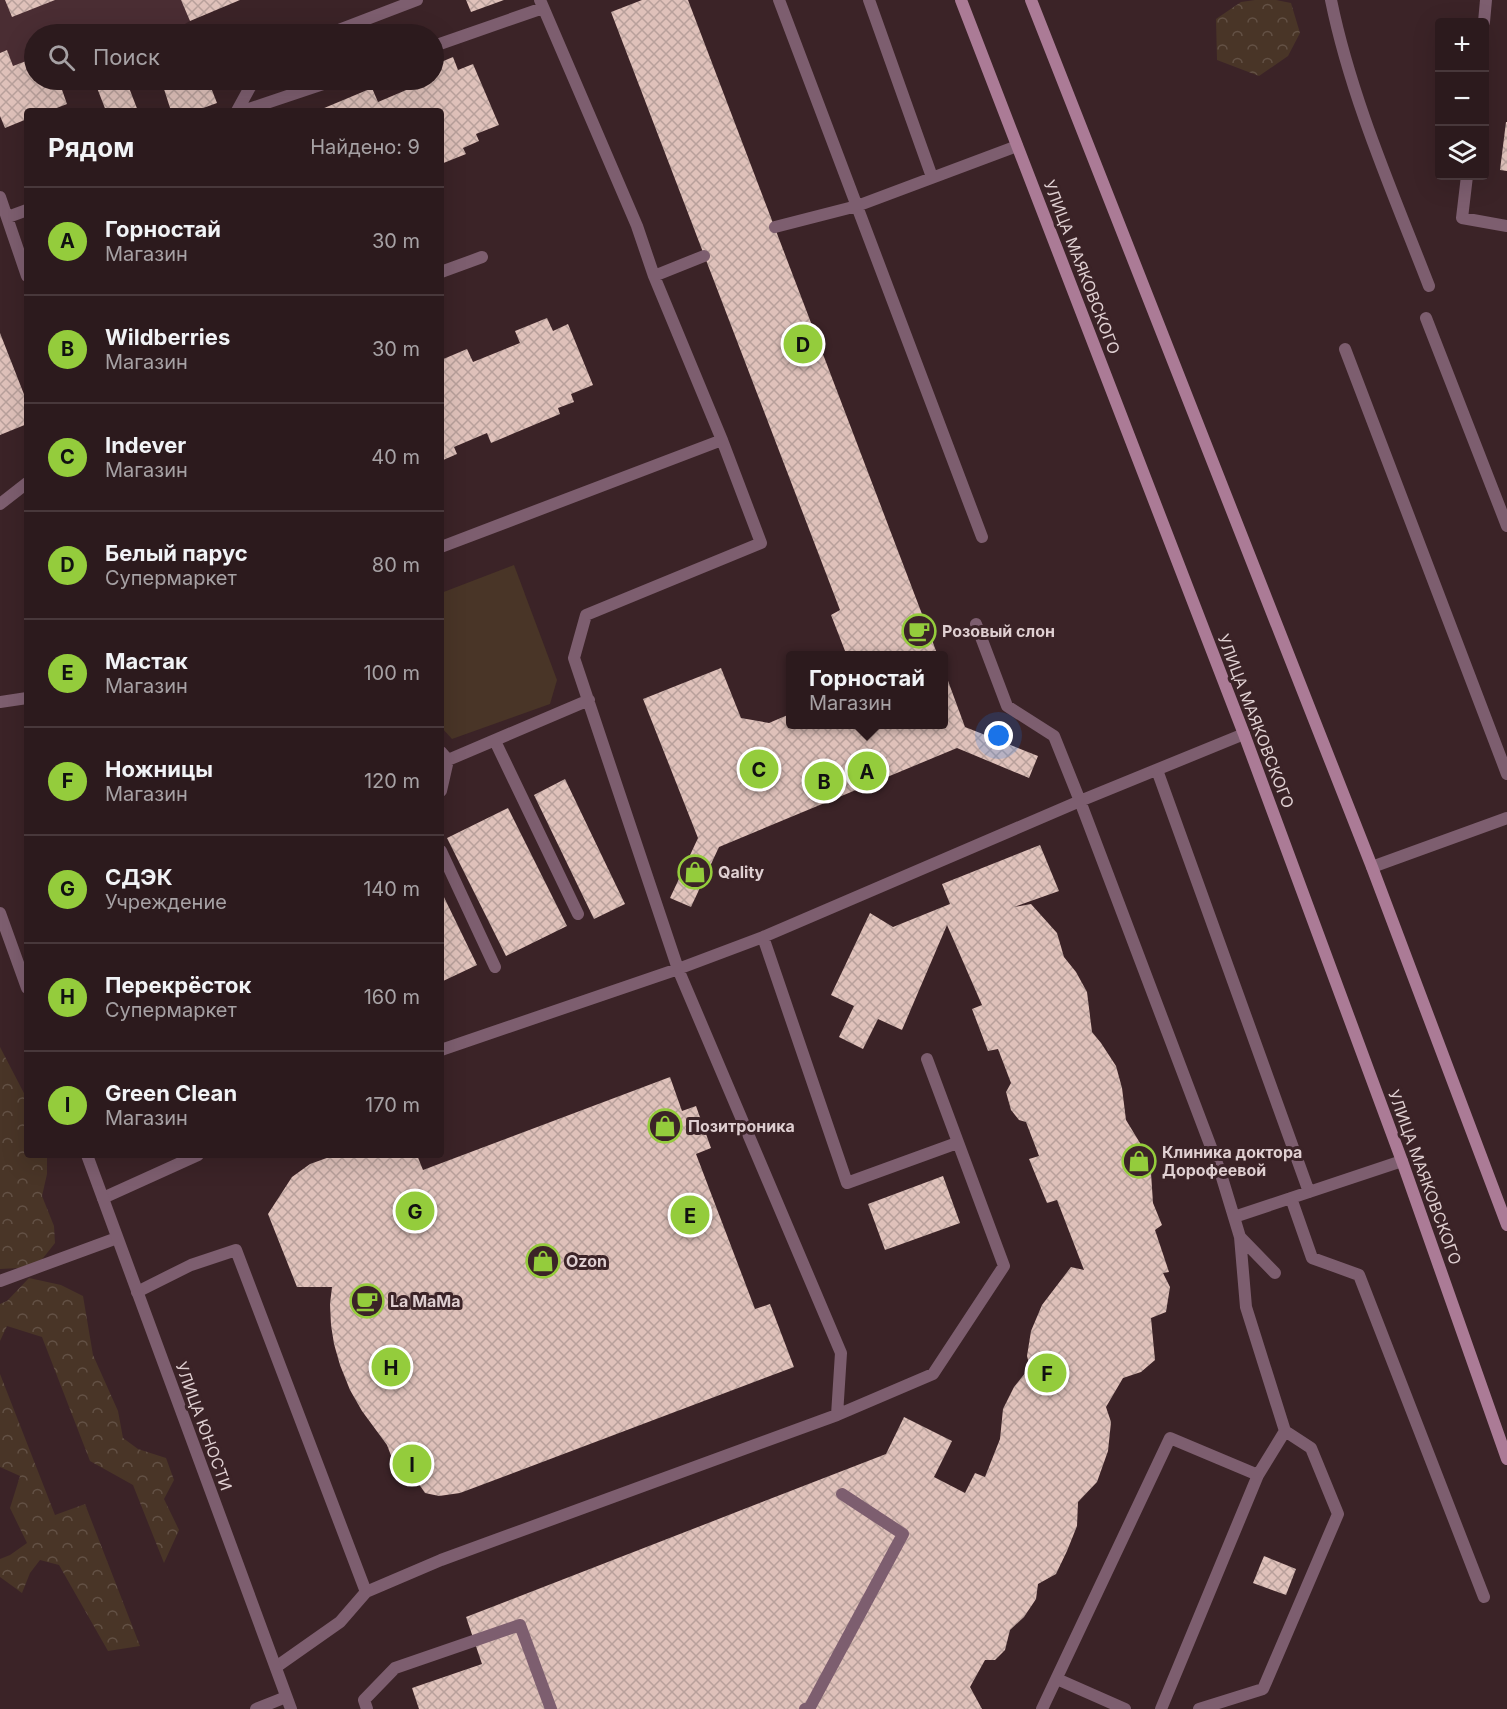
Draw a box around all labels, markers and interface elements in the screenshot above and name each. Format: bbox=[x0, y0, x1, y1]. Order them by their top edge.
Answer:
map controls bbox=[1435, 18, 1489, 180]
button: + bbox=[1435, 18, 1489, 72]
search box bbox=[24, 24, 444, 90]
icon: search bbox=[45, 41, 78, 74]
text: Поиск bbox=[93, 44, 160, 70]
button: − bbox=[1435, 72, 1489, 126]
button: layers bbox=[1435, 126, 1489, 180]
text: Рядом bbox=[48, 132, 134, 163]
text: Найдено: 9 bbox=[310, 135, 420, 159]
street label: УЛИЦА МАЯКОВСКОГО bbox=[1040, 177, 1124, 357]
text: Горностай bbox=[105, 216, 221, 242]
text: A bbox=[60, 229, 75, 253]
text: 30 m bbox=[372, 229, 420, 253]
text: Магазин bbox=[105, 242, 188, 266]
pin: D bbox=[784, 322, 822, 366]
text: Wildberries bbox=[105, 324, 230, 350]
text: B bbox=[61, 337, 74, 361]
text: 30 m bbox=[372, 337, 420, 361]
text: Магазин bbox=[105, 350, 188, 374]
text: Indever bbox=[105, 432, 186, 458]
text: C bbox=[60, 445, 75, 469]
text: 40 m bbox=[371, 445, 420, 469]
text: Магазин bbox=[105, 458, 188, 482]
text: Белый парус bbox=[105, 540, 248, 566]
text: D bbox=[60, 553, 75, 577]
text: 80 m bbox=[372, 553, 420, 577]
text: Супермаркет bbox=[105, 566, 237, 590]
cafe icon: Розовый слон bbox=[901, 613, 937, 649]
place label: Розовый слон bbox=[942, 621, 1055, 641]
street label: УЛИЦА МАЯКОВСКОГО bbox=[1214, 631, 1298, 811]
text: Мастак bbox=[105, 648, 188, 674]
popup bbox=[786, 651, 948, 729]
text: E bbox=[61, 661, 74, 685]
text: 100 m bbox=[363, 661, 420, 685]
text: Горностай bbox=[809, 665, 925, 691]
text: Магазин bbox=[105, 674, 188, 698]
text: Магазин bbox=[809, 691, 892, 715]
your location bbox=[984, 721, 1013, 750]
pin: C bbox=[740, 746, 778, 792]
pin: A bbox=[848, 748, 886, 794]
text: Ножницы bbox=[105, 756, 213, 782]
pin: B bbox=[804, 758, 844, 804]
text: F bbox=[62, 769, 73, 793]
text: 120 m bbox=[364, 769, 420, 793]
text: Магазин bbox=[105, 782, 188, 806]
shop icon: Qality bbox=[677, 854, 713, 890]
place label: Qality bbox=[718, 862, 765, 882]
text: СДЭК bbox=[105, 864, 172, 890]
text: G bbox=[60, 877, 75, 901]
text: 140 m bbox=[363, 877, 420, 901]
text: Учреждение bbox=[105, 890, 227, 914]
text: Перекрёсток bbox=[105, 972, 251, 998]
text: H bbox=[60, 985, 75, 1009]
text: 160 m bbox=[364, 985, 420, 1009]
text: Супермаркет bbox=[105, 998, 237, 1022]
text: Green Clean bbox=[105, 1080, 237, 1106]
street label: УЛИЦА МАЯКОВСКОГО bbox=[1384, 1087, 1466, 1267]
text: I bbox=[65, 1093, 70, 1117]
text: 170 m bbox=[365, 1093, 420, 1117]
text: Магазин bbox=[105, 1106, 188, 1130]
shop icon: Позитроника bbox=[647, 1108, 683, 1144]
place label: Позитроника bbox=[688, 1116, 795, 1136]
place label: Клиника доктора Дорофеевой bbox=[1162, 1142, 1302, 1180]
shop icon: Клиника доктора Дорофеевой bbox=[1121, 1143, 1157, 1179]
pin: G bbox=[396, 1188, 434, 1234]
pin: E bbox=[670, 1192, 710, 1238]
shop icon: Ozon bbox=[525, 1243, 561, 1279]
place label: Ozon bbox=[566, 1251, 607, 1271]
cafe icon: La MaMa bbox=[349, 1283, 385, 1319]
place label: La MaMa bbox=[390, 1291, 461, 1311]
pin: H bbox=[372, 1344, 410, 1390]
pin: F bbox=[1028, 1350, 1066, 1396]
street label: УЛИЦА ЮНОСТИ bbox=[171, 1359, 237, 1493]
pin: I bbox=[392, 1442, 432, 1486]

